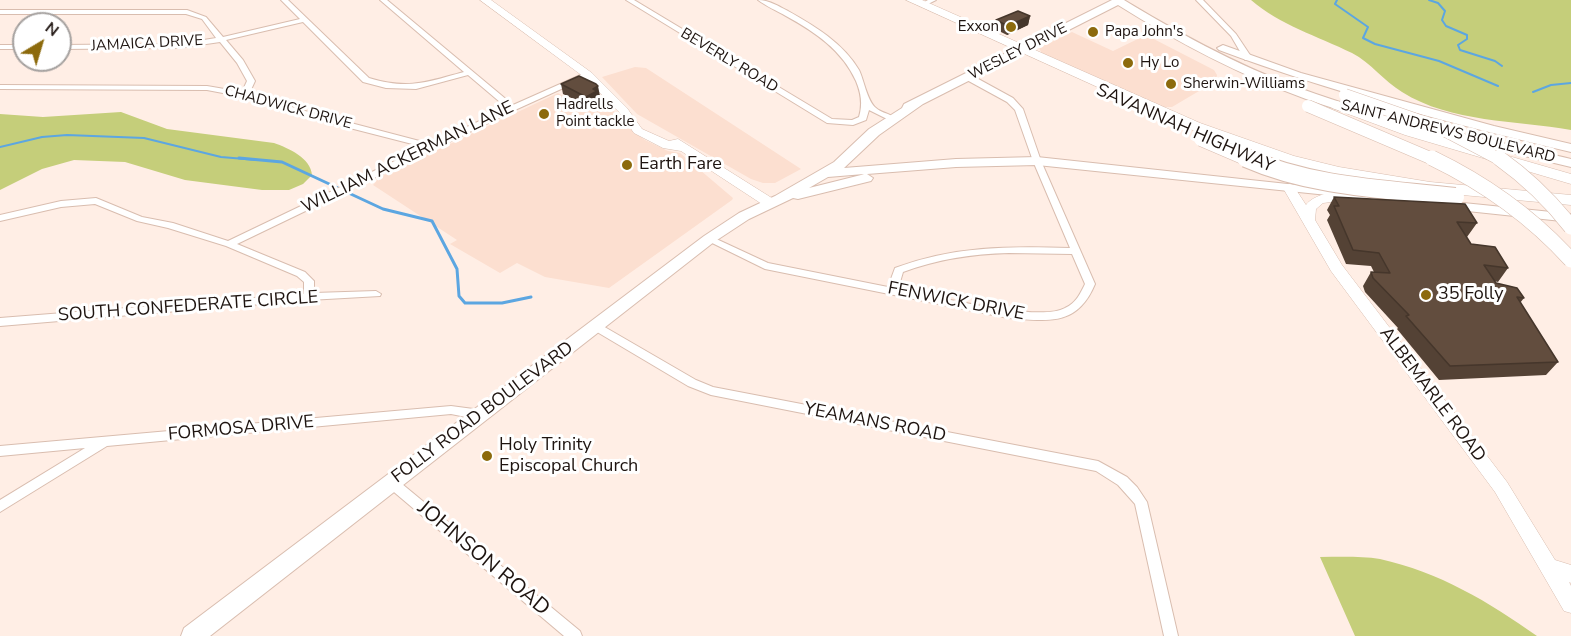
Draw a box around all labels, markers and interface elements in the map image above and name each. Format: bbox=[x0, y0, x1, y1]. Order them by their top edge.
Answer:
north arrow bbox=[12, 12, 72, 72]
text: N bbox=[40, 17, 63, 42]
place label: Exxon bbox=[958, 18, 999, 36]
street label: WESLEY DRIVE bbox=[966, 19, 1070, 85]
marker: Exxon bbox=[1004, 20, 1018, 34]
place label: Papa John's bbox=[1105, 23, 1183, 41]
street label: BEVERLY ROAD bbox=[677, 25, 781, 97]
marker: Papa John's bbox=[1086, 25, 1100, 39]
street label: JAMAICA DRIVE bbox=[91, 32, 203, 56]
place label: Hy Lo bbox=[1140, 54, 1179, 72]
marker: Hy Lo bbox=[1121, 56, 1135, 70]
place label: Sherwin-Williams bbox=[1183, 75, 1305, 93]
marker: Sherwin-Williams bbox=[1164, 77, 1178, 91]
street label: SAVANNAH HIGHWAY bbox=[1093, 80, 1277, 178]
street label: CHADWICK DRIVE bbox=[222, 82, 354, 134]
place label: Hadrells Point tackle bbox=[556, 96, 635, 131]
street label: WILLIAM ACKERMAN LANE bbox=[298, 97, 518, 219]
street label: SAINT ANDREWS BOULEVARD bbox=[1339, 97, 1557, 167]
marker: Hadrells Point tackle bbox=[537, 107, 551, 121]
place label: Earth Fare bbox=[639, 154, 722, 176]
marker: Earth Fare bbox=[620, 158, 634, 172]
street label: FENWICK DRIVE bbox=[886, 278, 1026, 326]
place label: 35 Folly bbox=[1438, 284, 1503, 306]
street label: SOUTH CONFEDERATE CIRCLE bbox=[57, 287, 319, 327]
marker: 35 Folly bbox=[1419, 288, 1433, 302]
street label: ALBEMARLE ROAD bbox=[1374, 323, 1490, 467]
street label: FOLLY ROAD BOULEVARD bbox=[388, 338, 578, 488]
street label: YEAMANS ROAD bbox=[802, 399, 948, 447]
street label: FORMOSA DRIVE bbox=[167, 412, 315, 446]
place label: Holy Trinity Episcopal Church bbox=[499, 435, 638, 478]
marker: Holy Trinity Episcopal Church bbox=[480, 449, 494, 463]
street label: JOHNSON ROAD bbox=[412, 496, 554, 622]

